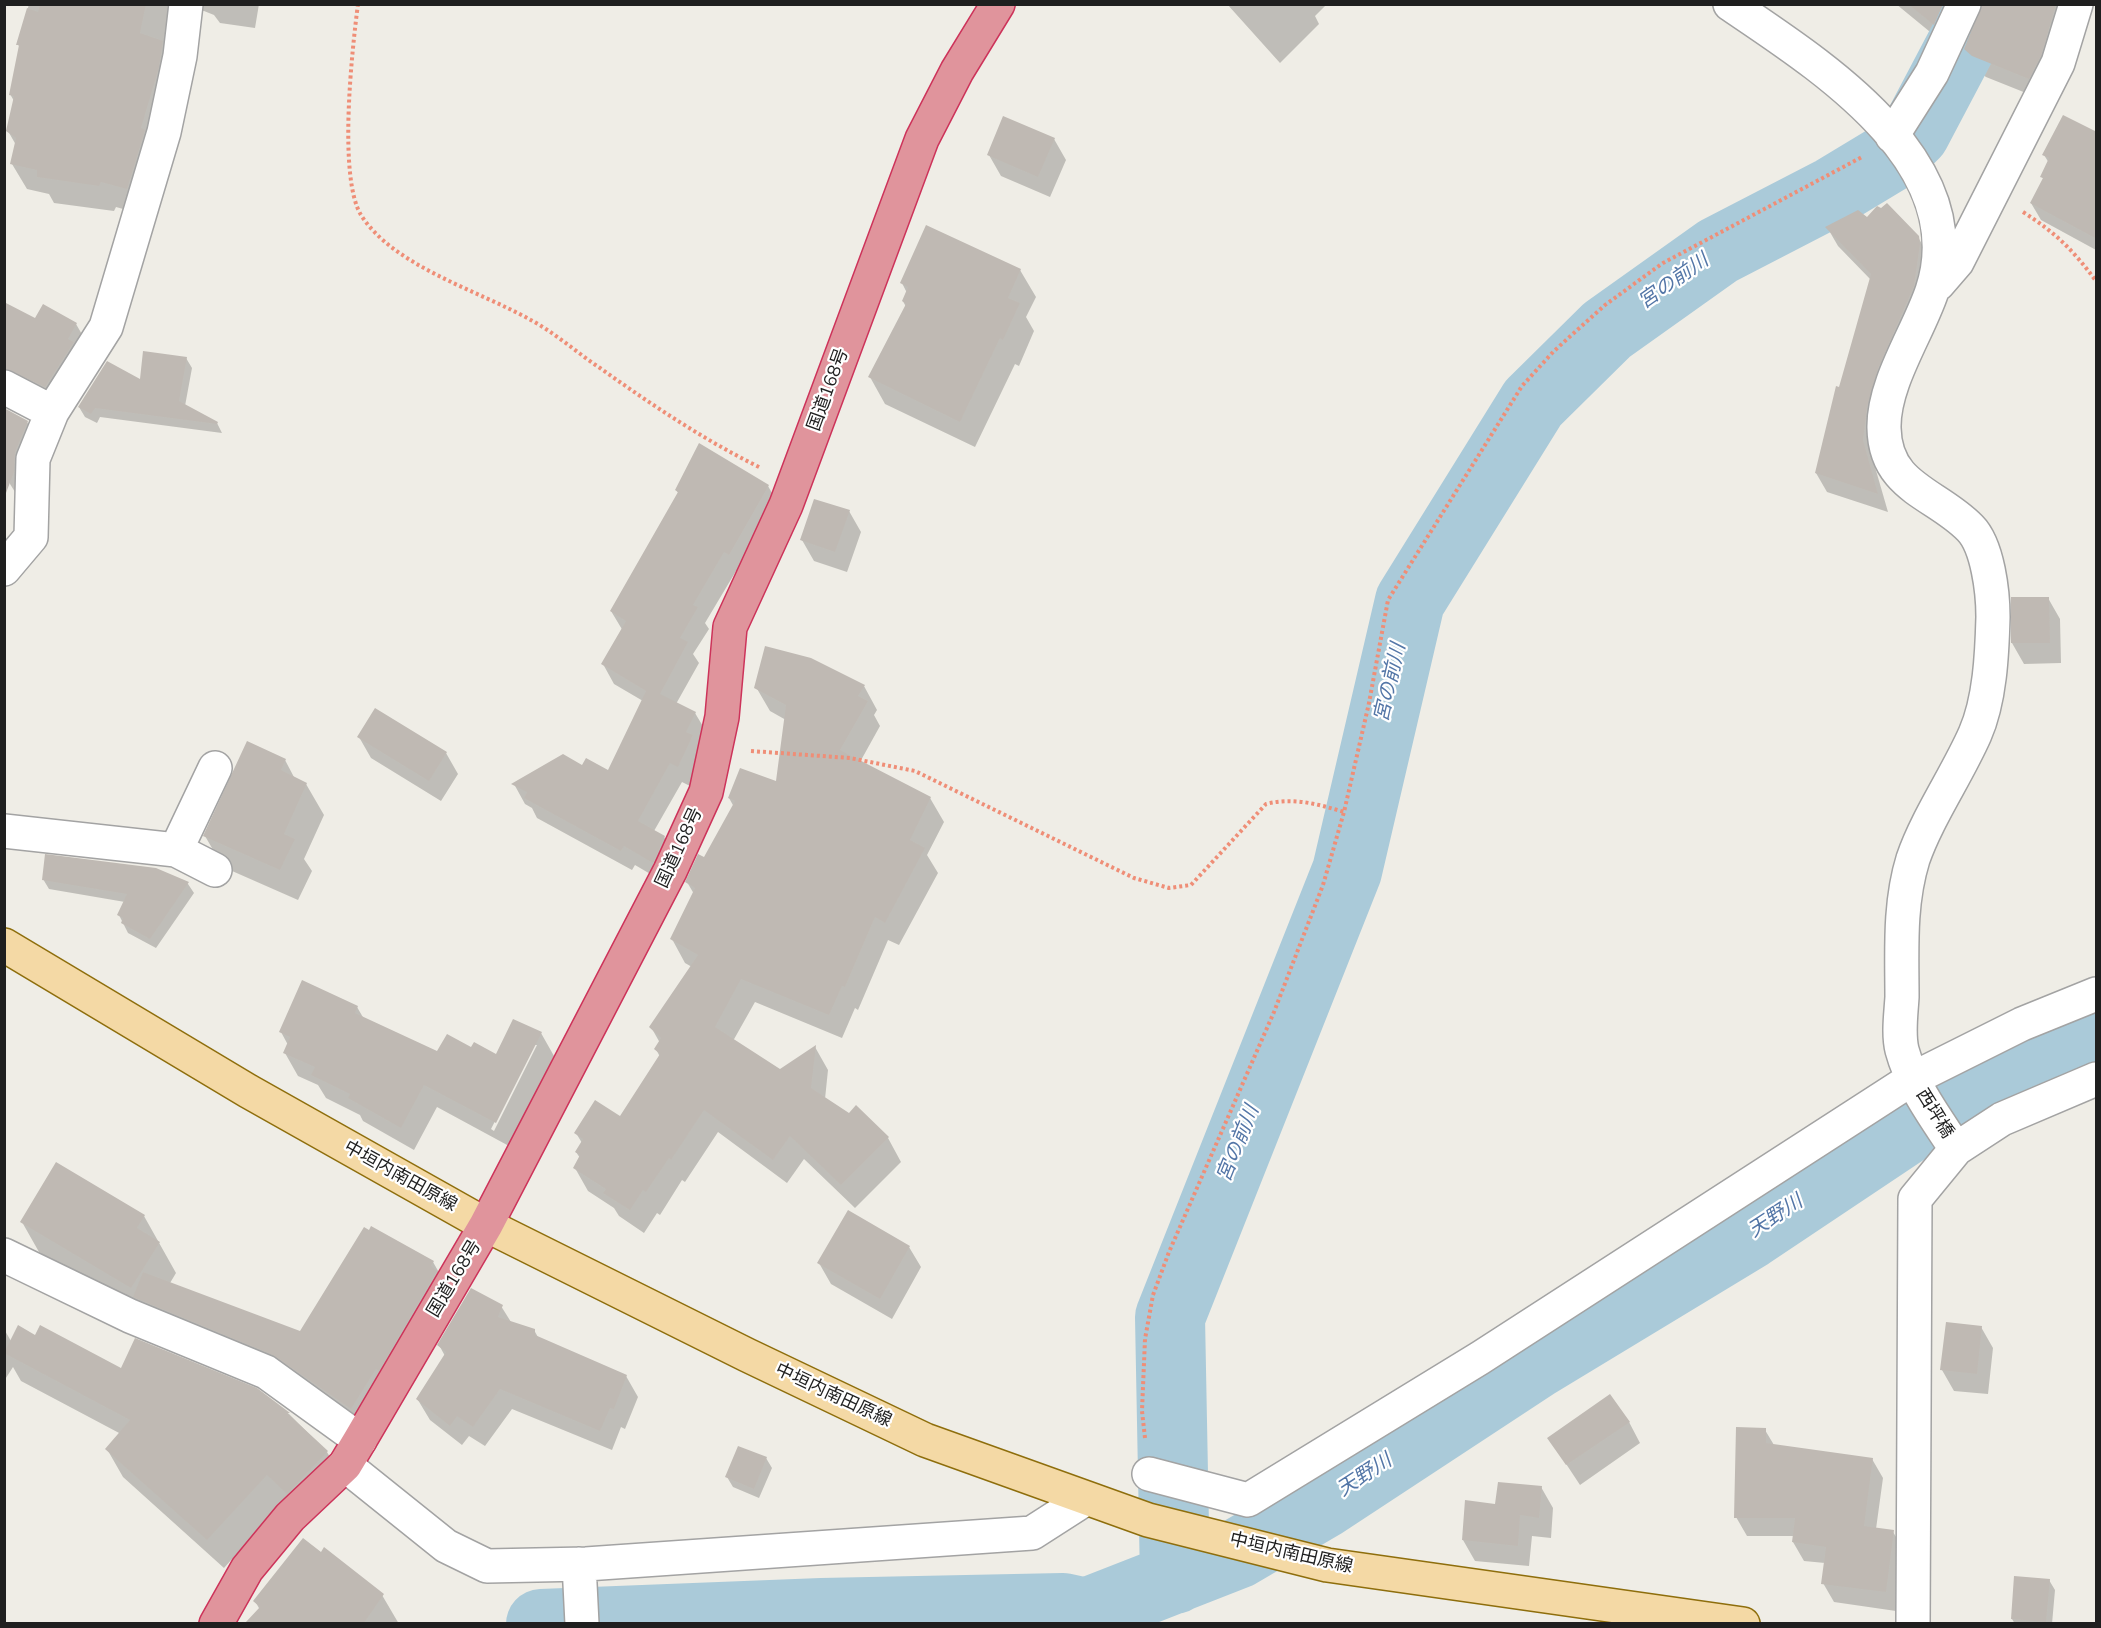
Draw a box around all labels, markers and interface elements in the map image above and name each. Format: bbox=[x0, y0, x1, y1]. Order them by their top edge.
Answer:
water label: 宮の前川 bbox=[1634, 249, 1714, 315]
street label: 国道168号 bbox=[804, 346, 854, 434]
water label: 宮の前川 bbox=[1370, 641, 1412, 725]
street label: 国道168号 bbox=[652, 804, 708, 892]
street label: 西坪橋 bbox=[1911, 1085, 1957, 1143]
water label: 宮の前川 bbox=[1213, 1102, 1265, 1186]
street label: 中垣内南田原線 bbox=[340, 1137, 460, 1217]
water label: 天野川 bbox=[1744, 1191, 1808, 1243]
street label: 国道168号 bbox=[423, 1236, 487, 1322]
street label: 中垣内南田原線 bbox=[771, 1360, 895, 1432]
water label: 天野川 bbox=[1333, 1450, 1397, 1502]
street label: 中垣内南田原線 bbox=[1227, 1529, 1355, 1579]

